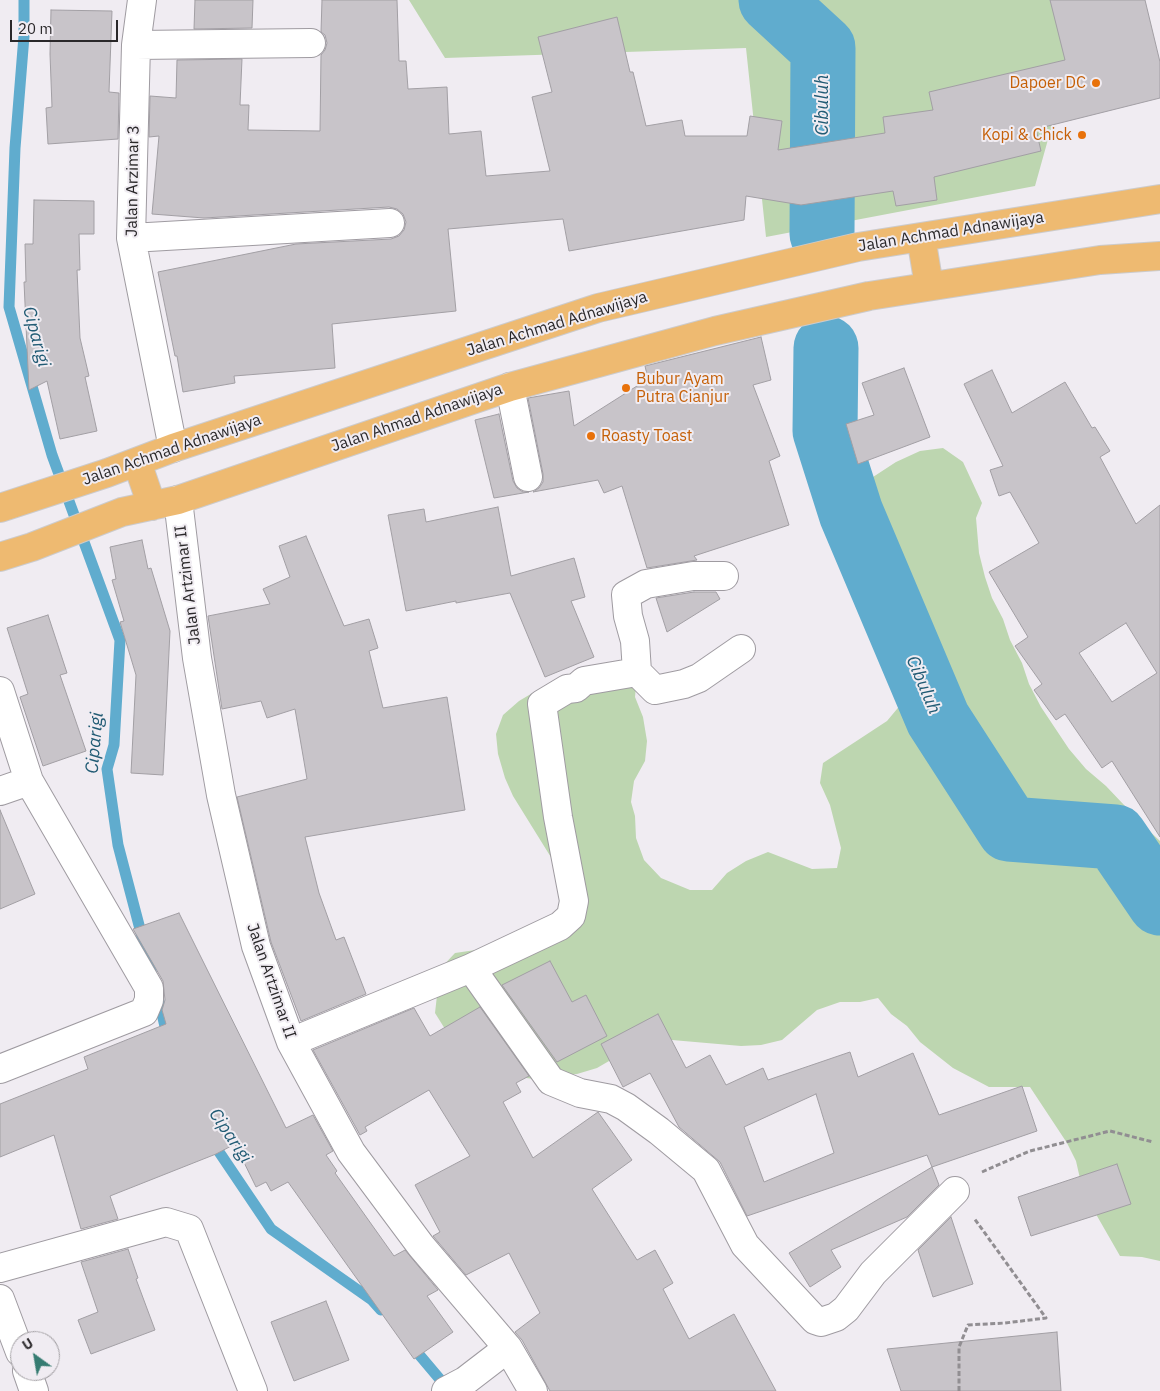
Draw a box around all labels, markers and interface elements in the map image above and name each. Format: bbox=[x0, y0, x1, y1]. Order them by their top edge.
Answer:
scale bar bbox=[12, 10, 120, 42]
text: 20 m bbox=[18, 19, 53, 38]
place label: Dapoer DC bbox=[1009, 73, 1086, 93]
water label: Cibuluh bbox=[812, 74, 834, 136]
marker: Dapoer DC bbox=[1090, 77, 1102, 89]
street label: Jalan Arzimar 3 bbox=[122, 125, 144, 237]
place label: Kopi & Chick bbox=[982, 125, 1072, 145]
marker: Kopi & Chick bbox=[1076, 129, 1088, 141]
street label: Jalan Achmad Adnawijaya bbox=[857, 208, 1045, 256]
street label: Jalan Achmad Adnawijaya bbox=[464, 287, 650, 361]
water label: Ciparigi bbox=[18, 304, 54, 370]
place label: Bubur Ayam Putra Cianjur bbox=[636, 369, 729, 407]
street label: Jalan Ahmad Adnawijaya bbox=[329, 380, 505, 456]
marker: Bubur Ayam Putra Cianjur bbox=[620, 382, 632, 394]
street label: Jalan Achmad Adnawijaya bbox=[80, 410, 264, 490]
place label: Roasty Toast bbox=[601, 426, 692, 446]
marker: Roasty Toast bbox=[585, 430, 597, 442]
street label: Jalan Artzimar II bbox=[171, 524, 205, 646]
water label: Cibuluh bbox=[901, 653, 945, 717]
water label: Ciparigi bbox=[82, 711, 108, 775]
street label: Jalan Artzimar II bbox=[242, 921, 300, 1041]
water label: Ciparigi bbox=[204, 1104, 256, 1168]
north arrow bbox=[10, 1331, 60, 1381]
text: U bbox=[19, 1334, 36, 1354]

